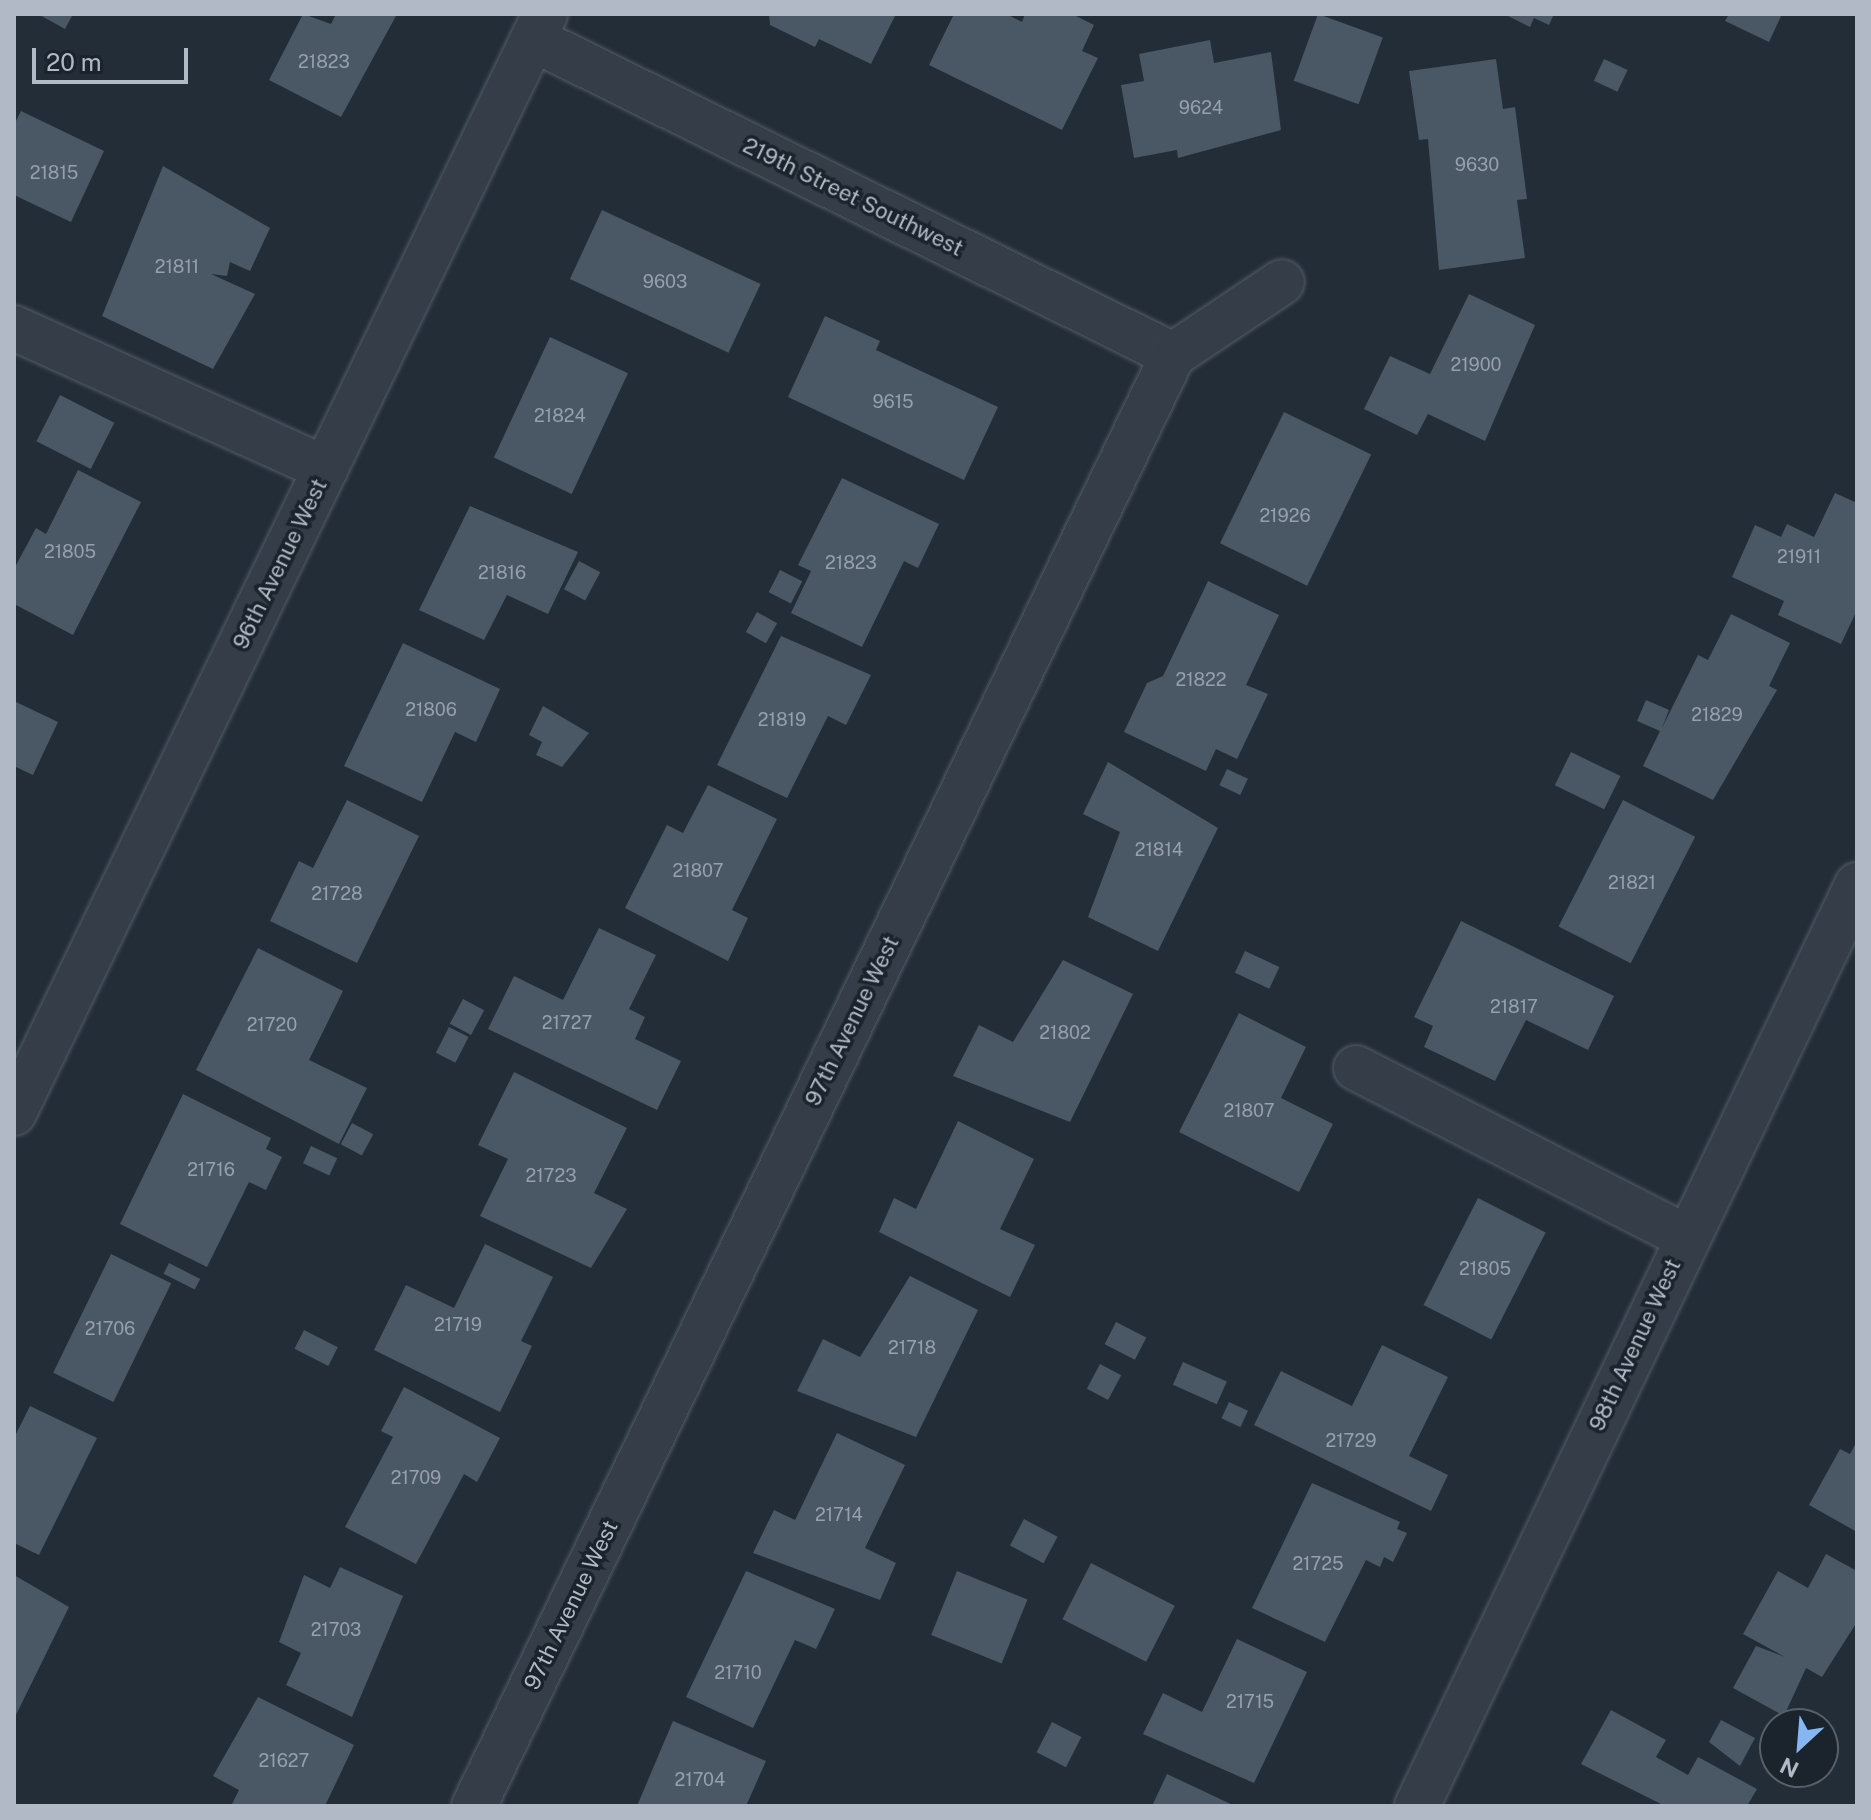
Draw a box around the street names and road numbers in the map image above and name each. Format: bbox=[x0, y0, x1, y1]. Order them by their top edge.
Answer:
street label: 219th Street Southwest bbox=[739, 132, 967, 262]
street label: 96th Avenue West bbox=[227, 474, 333, 654]
street label: 97th Avenue West bbox=[799, 932, 905, 1110]
street label: 98th Avenue West bbox=[1583, 1255, 1687, 1435]
street label: 97th Avenue West bbox=[518, 1516, 624, 1694]

